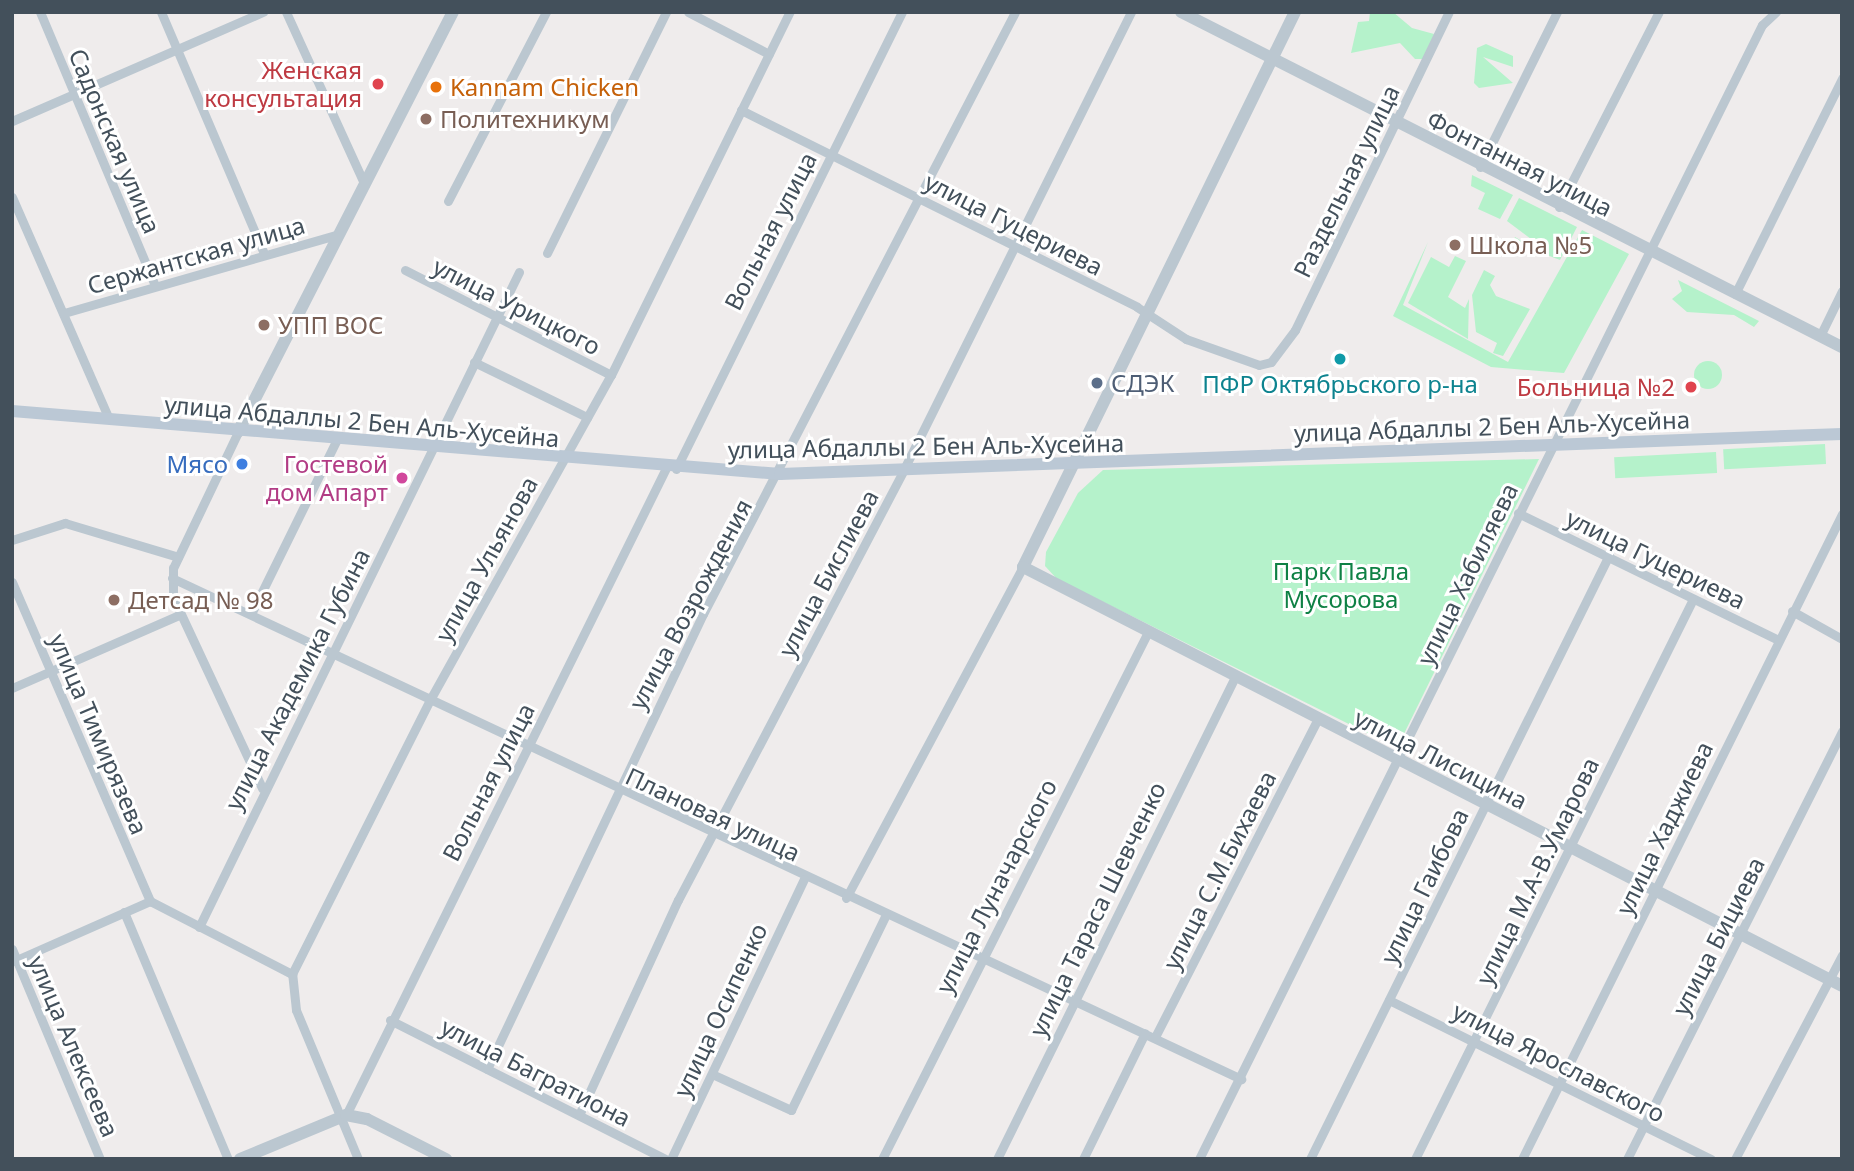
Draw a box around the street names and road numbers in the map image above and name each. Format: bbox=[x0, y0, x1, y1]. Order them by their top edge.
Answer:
street label: Садонская улица bbox=[63, 44, 167, 238]
street label: Раздельная улица bbox=[1287, 80, 1405, 282]
street label: Фонтанная улица bbox=[1423, 104, 1617, 222]
street label: Вольная улица bbox=[718, 147, 822, 315]
street label: улица Гуцериева bbox=[920, 167, 1108, 281]
street label: Сержантская улица bbox=[84, 210, 308, 300]
street label: улица Урицкого bbox=[428, 251, 606, 361]
street label: улица Абдаллы 2 Бен Аль-Хусейна bbox=[163, 389, 561, 453]
street label: улица Абдаллы 2 Бен Аль-Хусейна bbox=[1293, 405, 1691, 447]
street label: улица Абдаллы 2 Бен Аль-Хусейна bbox=[728, 428, 1124, 464]
street label: улица Ульянова bbox=[429, 471, 543, 647]
street label: улица Хабиляева bbox=[1410, 478, 1524, 670]
street label: улица Бислиева bbox=[772, 485, 884, 661]
street label: улица Возрождения bbox=[622, 494, 758, 714]
street label: улица Гуцериева bbox=[1562, 503, 1750, 615]
street label: улица Академика Губина bbox=[218, 544, 376, 814]
street label: улица Тимирязева bbox=[44, 629, 154, 839]
street label: Вольная улица bbox=[436, 698, 540, 866]
street label: улица Лисицина bbox=[1350, 703, 1532, 815]
street label: улица Хаджиева bbox=[1610, 737, 1718, 919]
street label: улица М.А-В.Умарова bbox=[1469, 753, 1605, 989]
street label: Плановая улица bbox=[621, 761, 805, 867]
street label: улица С.М.Бихаева bbox=[1156, 766, 1282, 974]
street label: улица Луначарского bbox=[930, 774, 1062, 998]
street label: улица Тараса Шевченко bbox=[1023, 777, 1171, 1041]
street label: улица Гаибова bbox=[1374, 804, 1474, 968]
street label: улица Бициева bbox=[1666, 852, 1770, 1020]
street label: улица Осипенко bbox=[667, 919, 773, 1101]
street label: улица Алексеева bbox=[23, 951, 125, 1141]
street label: улица Ярославского bbox=[1448, 996, 1670, 1128]
street label: улица Багратиона bbox=[436, 1012, 636, 1132]

